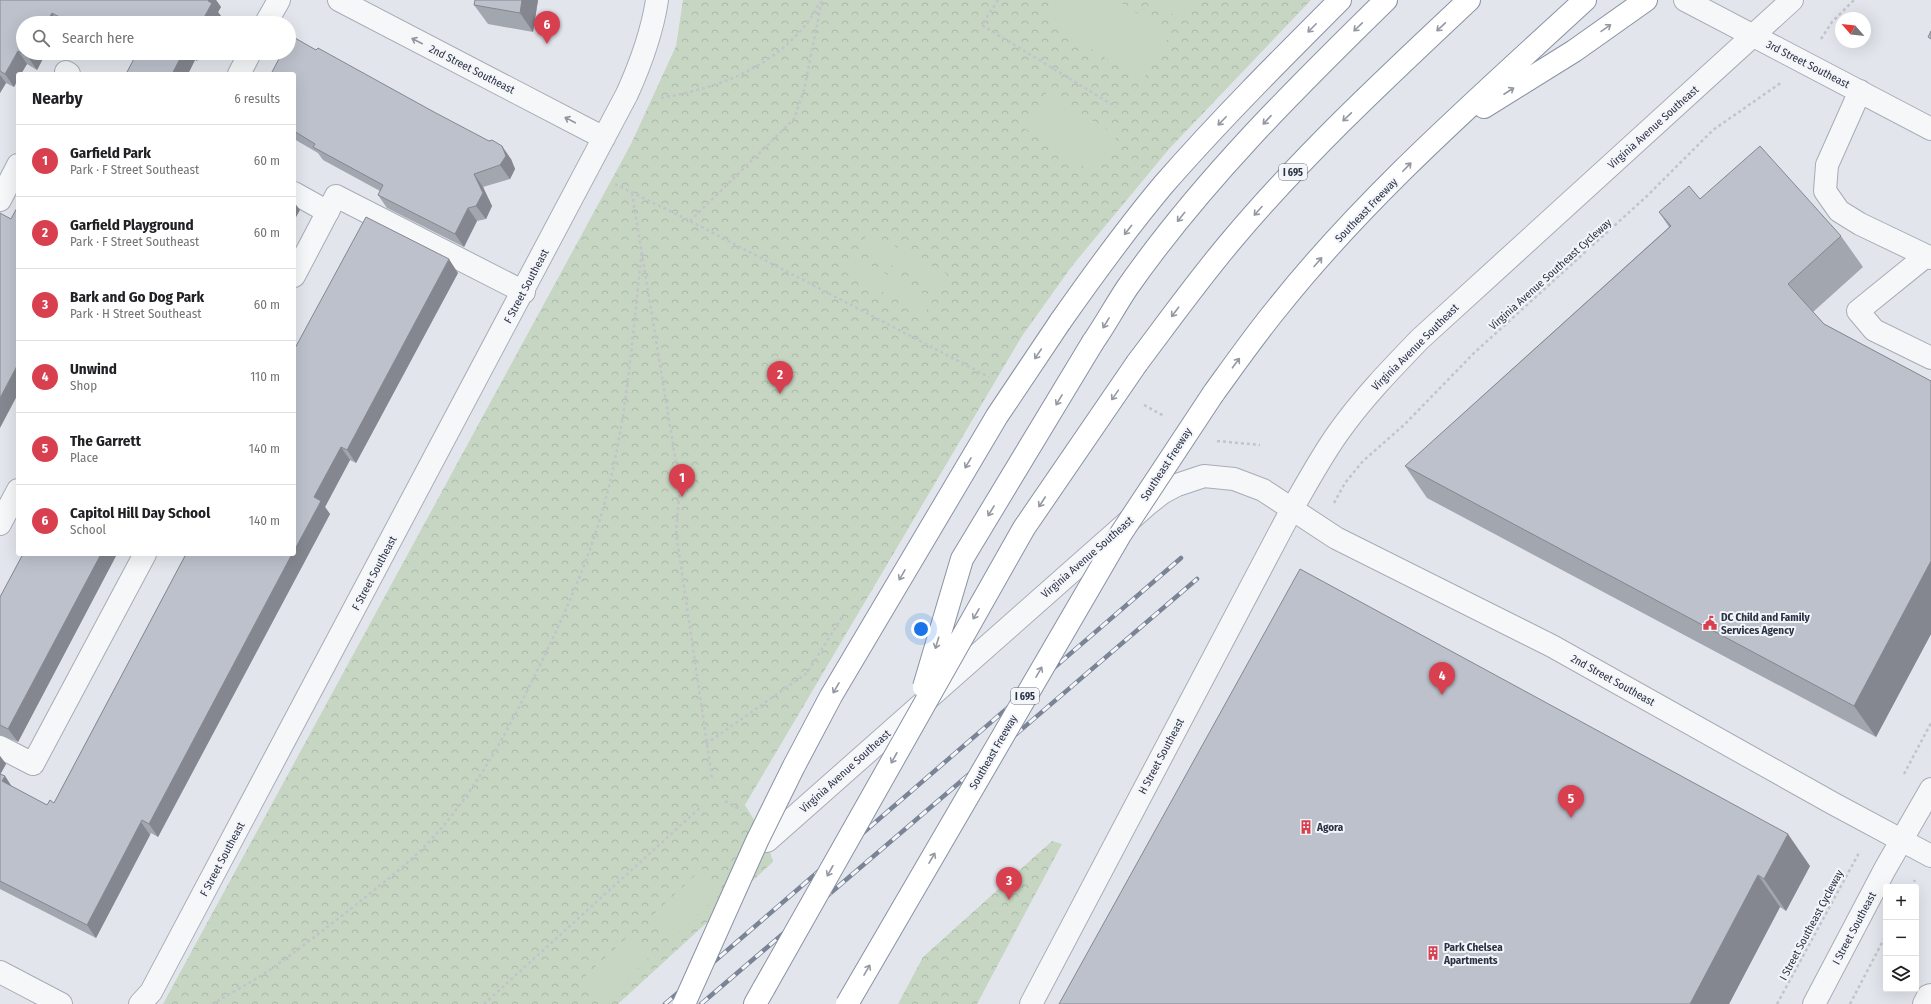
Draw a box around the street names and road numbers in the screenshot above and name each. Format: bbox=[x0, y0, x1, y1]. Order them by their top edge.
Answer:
street label: 3rd Street Southeast bbox=[1764, 38, 1852, 91]
street label: 2nd Street Southeast bbox=[427, 42, 517, 97]
street label: Virginia Avenue Southeast bbox=[1605, 83, 1702, 172]
road number: I 695 bbox=[1279, 164, 1307, 180]
street label: Southeast Freeway bbox=[1333, 176, 1400, 245]
street label: Virginia Avenue Southeast Cycleway bbox=[1486, 216, 1614, 333]
street label: F Street Southeast bbox=[501, 246, 552, 326]
street label: Virginia Avenue Southeast bbox=[1369, 301, 1462, 393]
street label: Southeast Freeway bbox=[1138, 425, 1195, 503]
street label: Virginia Avenue Southeast bbox=[1039, 514, 1136, 601]
street label: F Street Southeast bbox=[349, 533, 400, 613]
street label: 2nd Street Southeast bbox=[1568, 652, 1657, 709]
road number: I 695 bbox=[1011, 688, 1039, 704]
street label: Southeast Freeway bbox=[967, 713, 1020, 792]
street label: H Street Southeast bbox=[1136, 716, 1187, 796]
street label: Virginia Avenue Southeast bbox=[797, 727, 894, 816]
street label: F Street Southeast bbox=[197, 819, 248, 899]
street label: I Street Southeast Cycleway bbox=[1777, 868, 1846, 983]
street label: I Street Southeast bbox=[1830, 889, 1879, 967]

